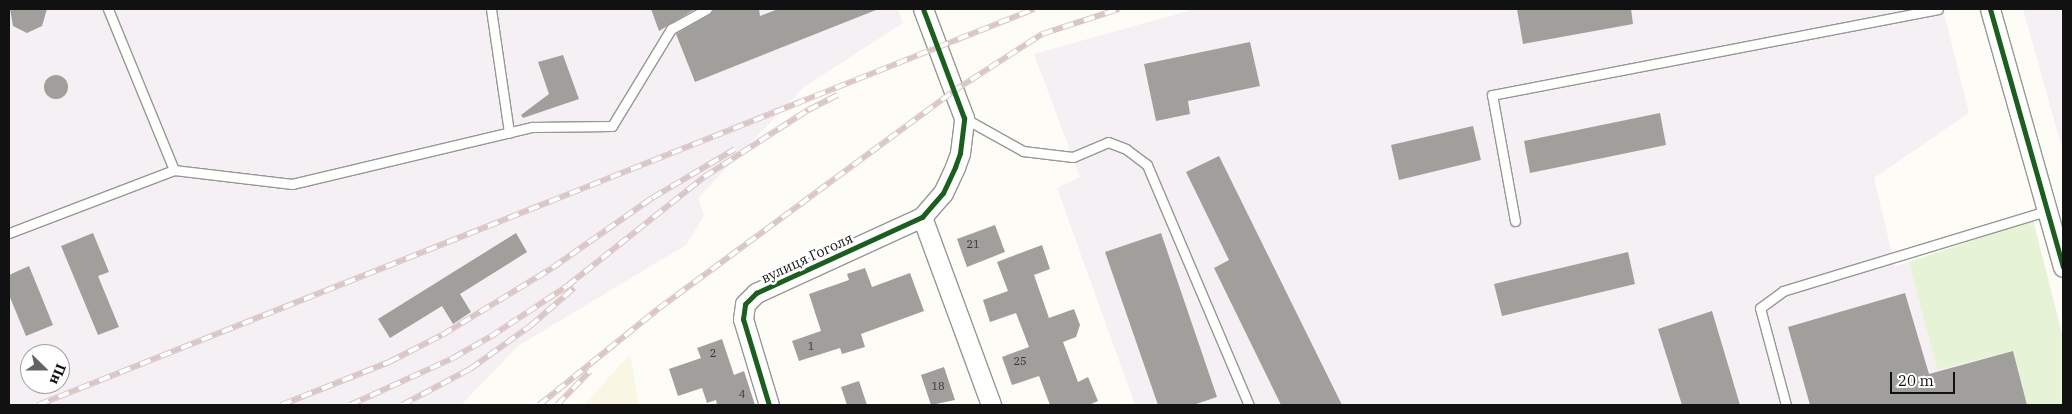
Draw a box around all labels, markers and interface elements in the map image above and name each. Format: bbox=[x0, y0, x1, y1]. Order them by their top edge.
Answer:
street label: вулиця Гоголя bbox=[758, 229, 856, 287]
house number: 21 bbox=[966, 237, 980, 251]
house number: 1 bbox=[808, 339, 814, 353]
north arrow bbox=[20, 344, 70, 394]
house number: 2 bbox=[710, 346, 716, 360]
house number: 25 bbox=[1013, 354, 1027, 368]
text: Пн bbox=[46, 361, 70, 387]
scale bar bbox=[1892, 362, 1957, 394]
text: 20 m bbox=[1898, 371, 1934, 390]
house number: 18 bbox=[931, 379, 945, 393]
house number: 4 bbox=[739, 387, 745, 401]

